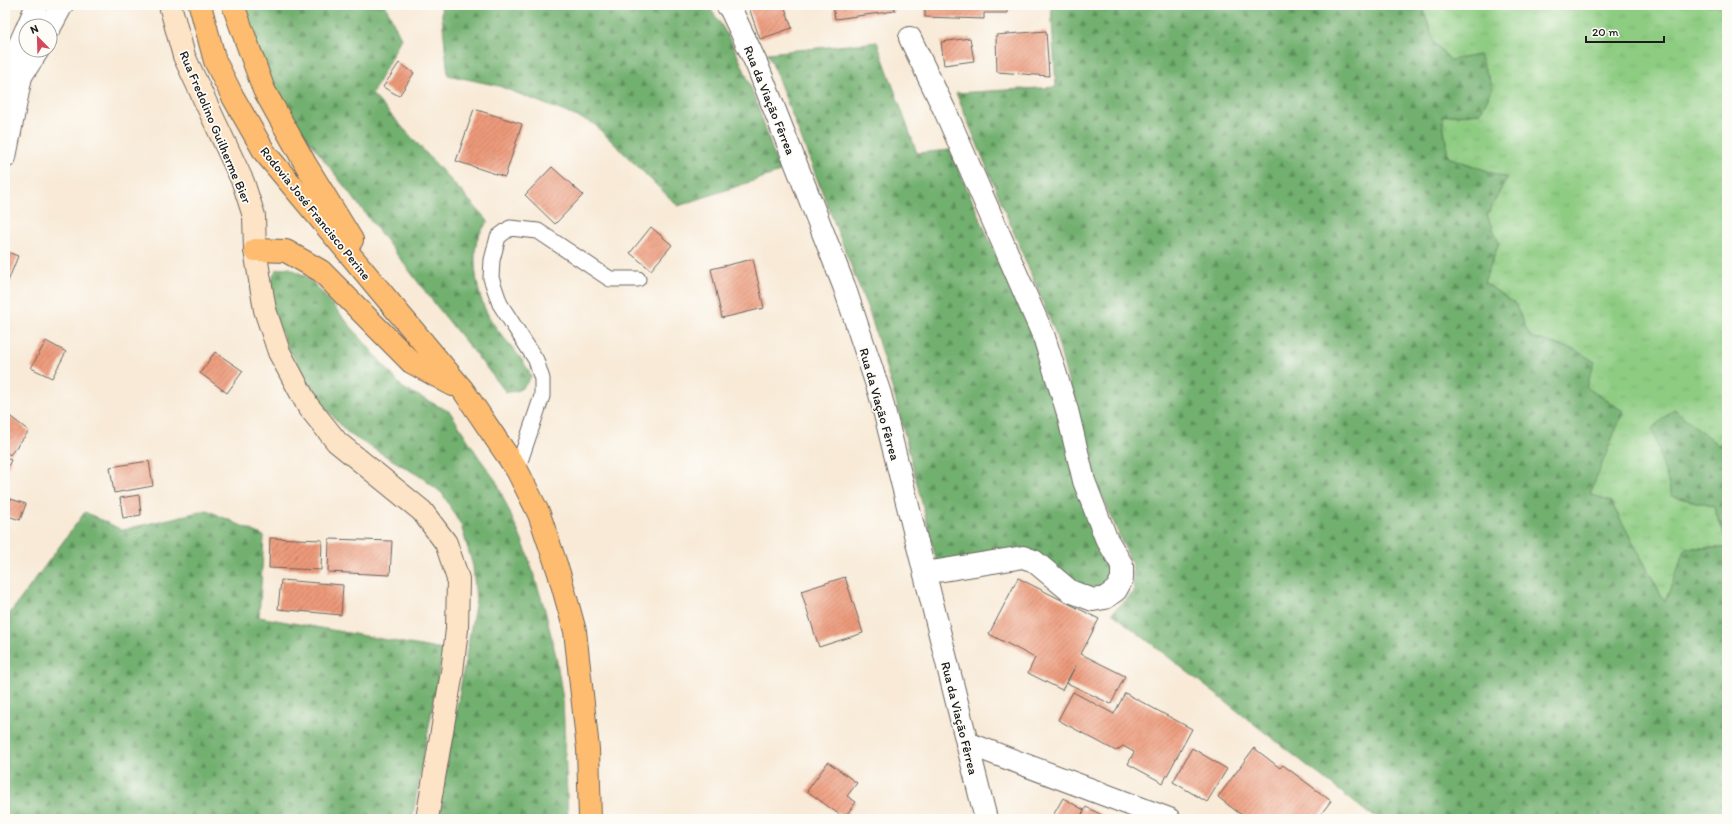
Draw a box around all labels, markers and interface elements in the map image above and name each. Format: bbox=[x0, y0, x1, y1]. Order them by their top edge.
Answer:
north arrow bbox=[18, 18, 58, 58]
scale bar bbox=[1586, 18, 1664, 44]
text: N bbox=[28, 22, 40, 37]
text: 20 m bbox=[1592, 25, 1619, 39]
street label: Rua da Viação Fêrrea bbox=[741, 44, 798, 157]
street label: Rua Fredolino Guilherme Bier bbox=[177, 49, 255, 206]
street label: Rodovia José Francisco Perine bbox=[257, 144, 374, 283]
street label: Rua da Viação Fêrrea bbox=[856, 346, 903, 463]
street label: Rua da Viação Fêrrea bbox=[938, 660, 981, 777]

